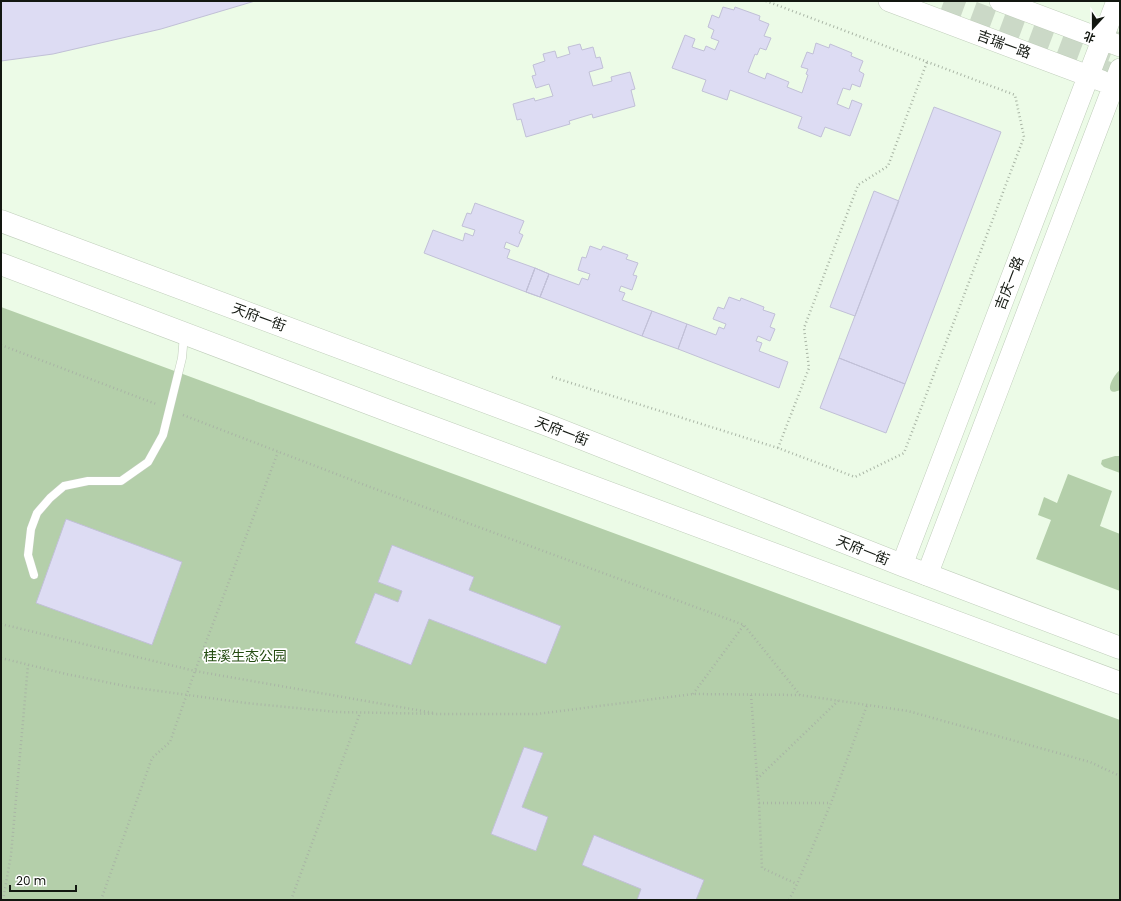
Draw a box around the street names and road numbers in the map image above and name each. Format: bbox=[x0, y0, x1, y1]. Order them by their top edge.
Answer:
street label: 吉瑞一路 bbox=[974, 25, 1034, 63]
street label: 吉庆一路 bbox=[990, 253, 1028, 313]
street label: 天府一街 bbox=[229, 298, 289, 336]
street label: 天府一街 bbox=[532, 412, 592, 450]
street label: 天府一街 bbox=[833, 530, 893, 570]

